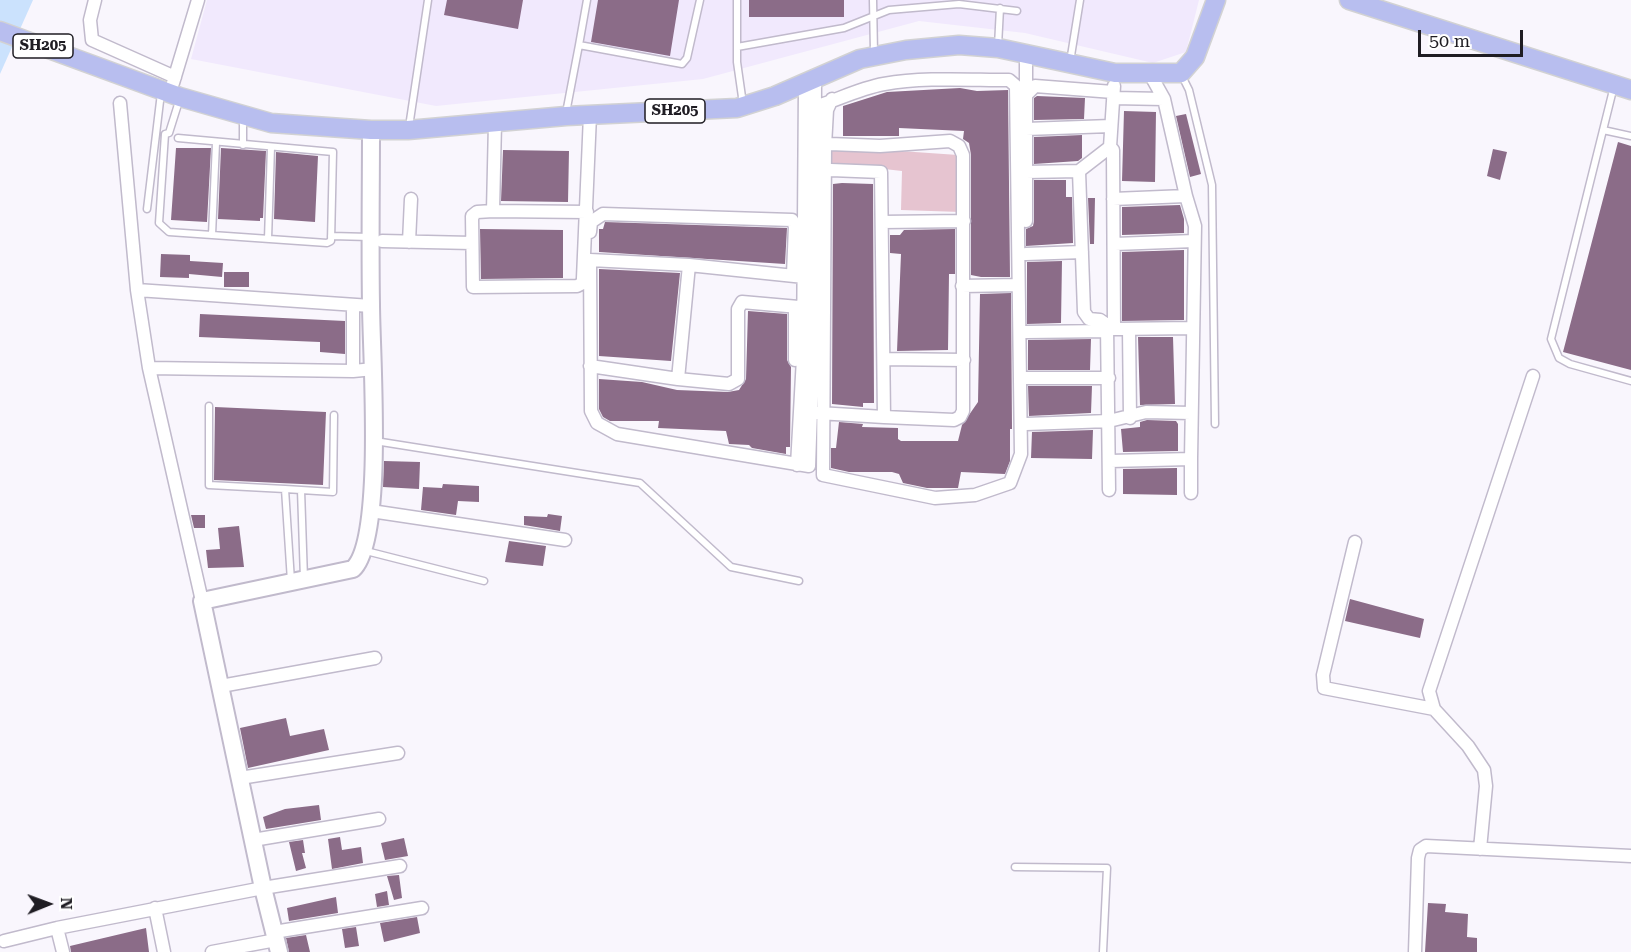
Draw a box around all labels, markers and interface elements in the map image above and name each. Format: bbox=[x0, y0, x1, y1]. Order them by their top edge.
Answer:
scale bar bbox=[1421, 18, 1526, 56]
text: 50 m bbox=[1429, 30, 1470, 51]
road number: SH205 bbox=[13, 34, 73, 58]
road number: SH205 bbox=[645, 99, 705, 123]
north arrow bbox=[18, 874, 78, 934]
text: N bbox=[57, 897, 76, 910]

